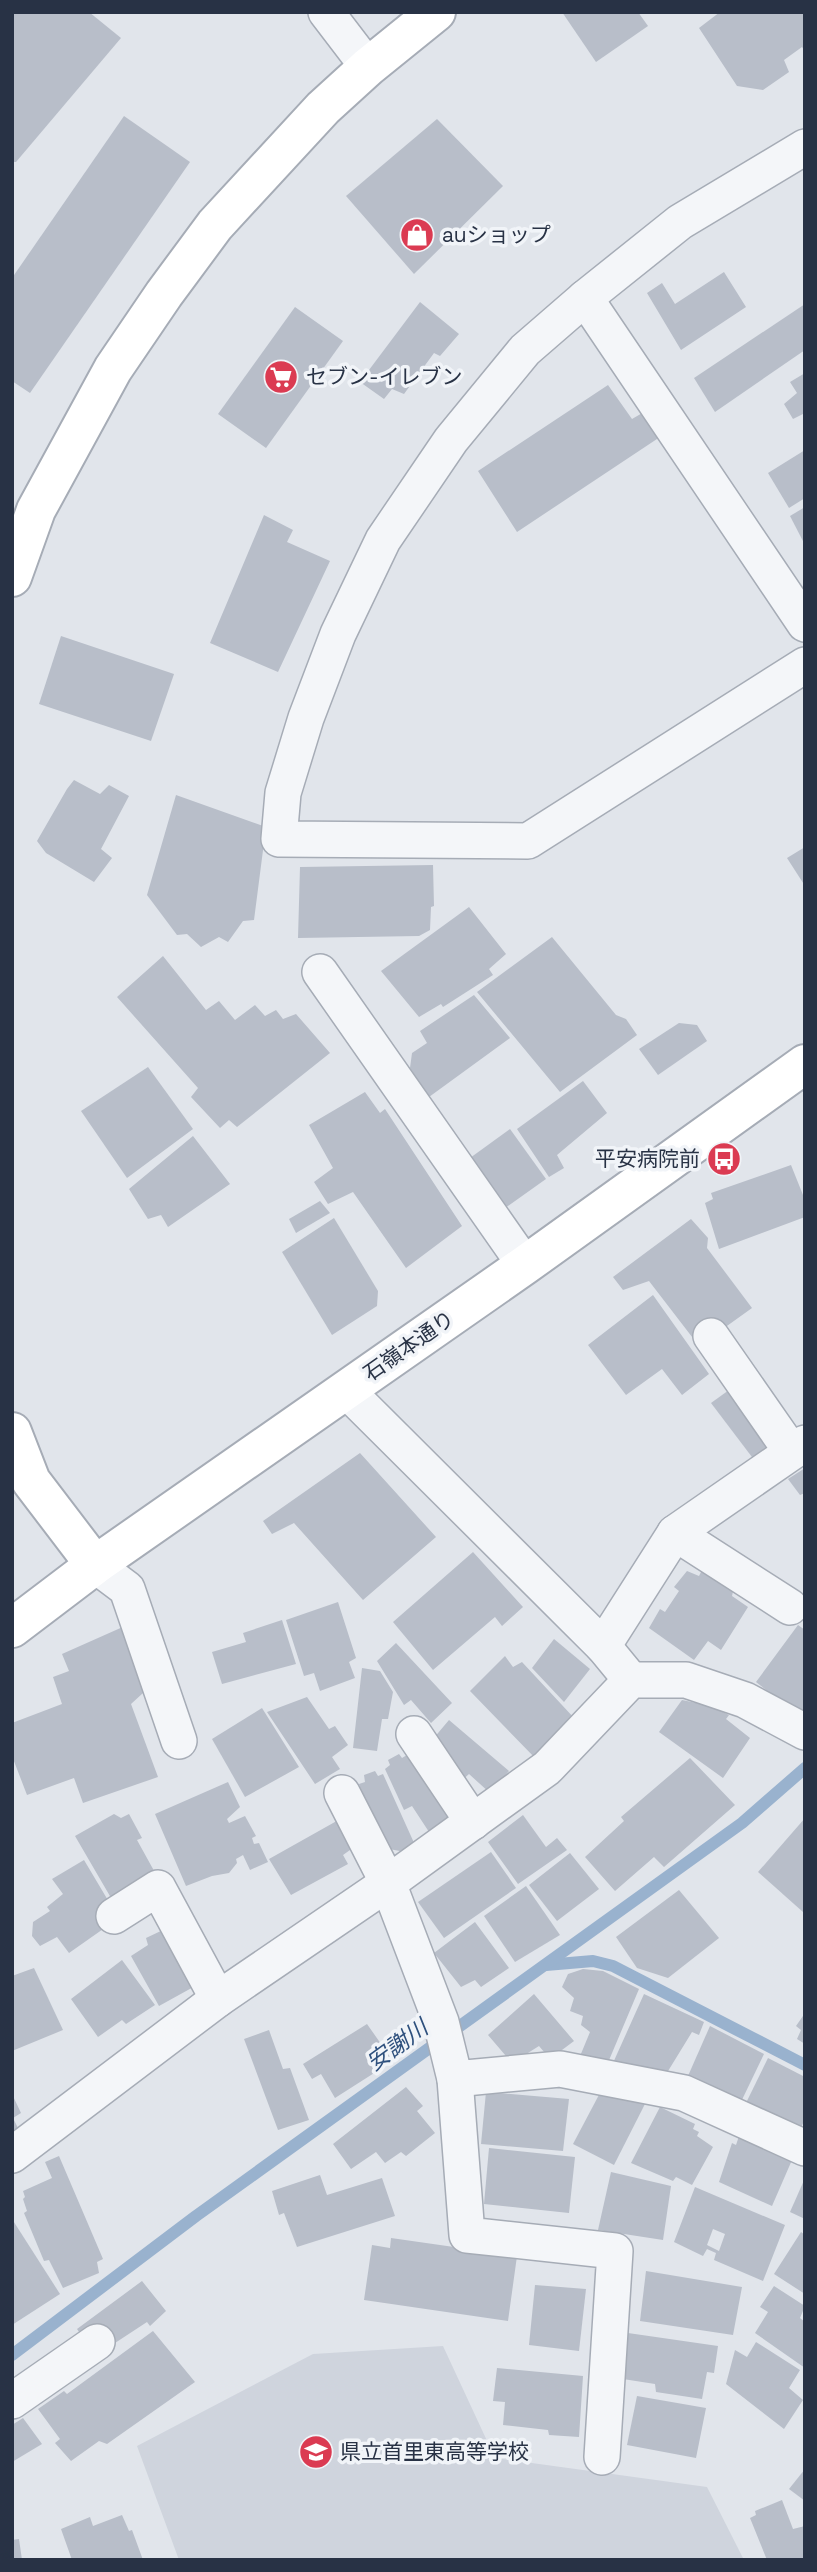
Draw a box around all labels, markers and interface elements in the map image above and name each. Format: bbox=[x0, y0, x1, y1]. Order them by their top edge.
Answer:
shop icon: auショップ bbox=[398, 216, 436, 254]
place label: auショップ bbox=[442, 221, 551, 248]
supermarket icon: セブン-イレブン bbox=[262, 358, 300, 396]
place label: セブン-イレブン bbox=[306, 363, 463, 390]
bus stop icon: 平安病院前 bbox=[705, 1140, 743, 1178]
place label: 平安病院前 bbox=[595, 1145, 700, 1172]
street label: 石嶺本通り bbox=[358, 1304, 459, 1387]
water label: 安謝川 bbox=[360, 2011, 436, 2077]
school or university icon: 県立首里東高等学校 bbox=[297, 2433, 335, 2471]
place label: 県立首里東高等学校 bbox=[340, 2438, 529, 2465]

